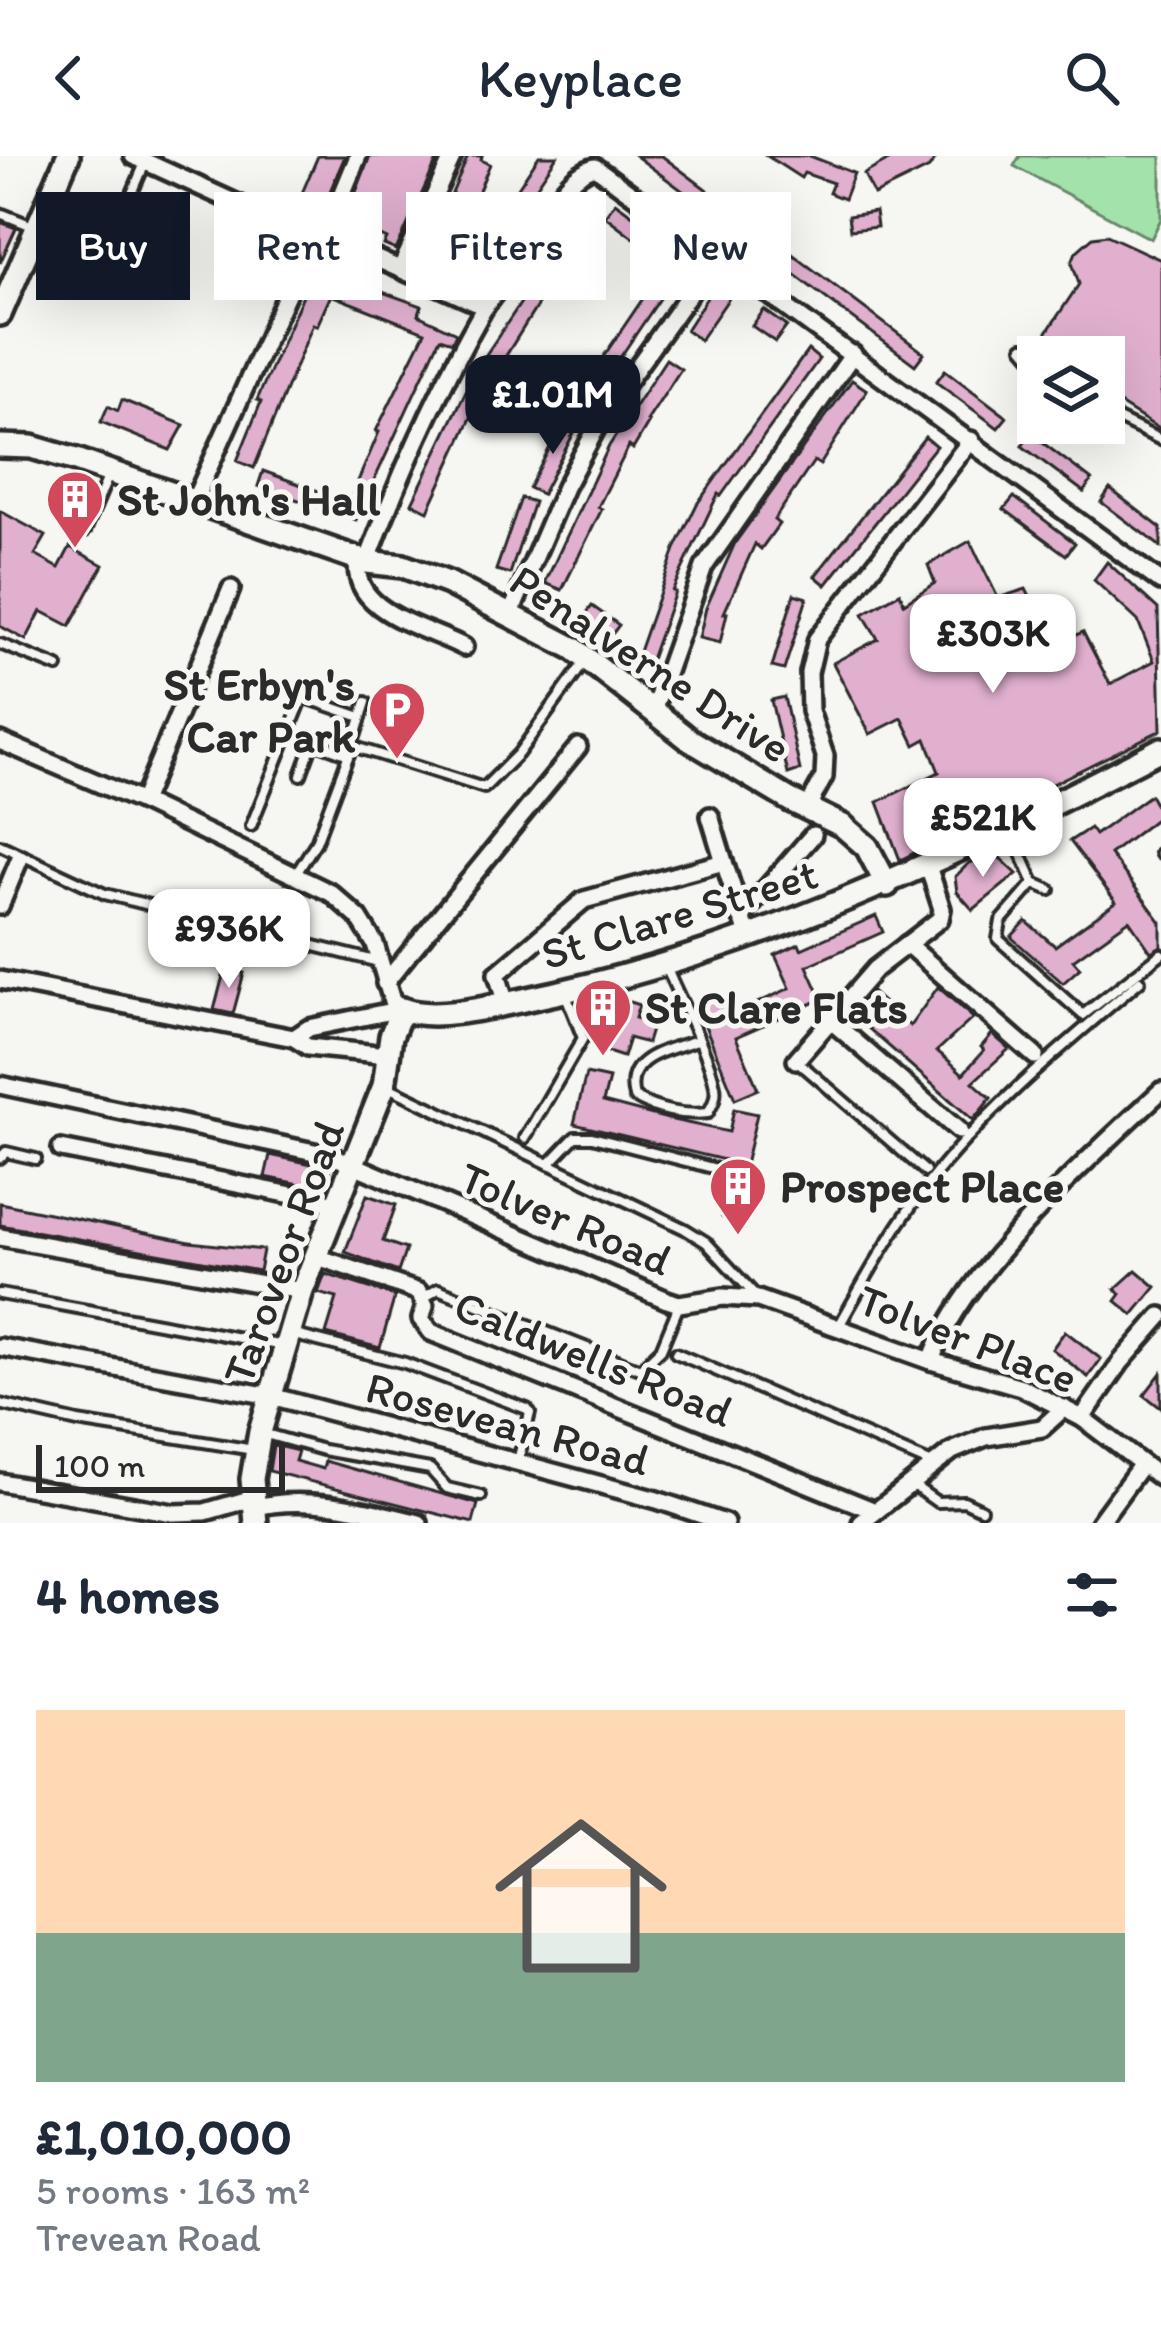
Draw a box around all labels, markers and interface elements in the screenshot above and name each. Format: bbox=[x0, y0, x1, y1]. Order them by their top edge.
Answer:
icon: back bbox=[36, 45, 102, 111]
icon: search bbox=[1059, 45, 1125, 111]
text: Keyplace bbox=[478, 46, 683, 111]
chip: Buy bbox=[36, 192, 190, 300]
chip: Rent bbox=[214, 192, 382, 300]
chip: Filters bbox=[406, 192, 606, 300]
chip: New bbox=[630, 192, 791, 300]
map controls bbox=[1017, 336, 1125, 444]
button: layers bbox=[1017, 336, 1125, 444]
pin: £1.01M bbox=[455, 355, 651, 457]
text: £1.01M bbox=[492, 370, 614, 417]
building icon: St John's Hall bbox=[44, 468, 106, 550]
place label: St John's Hall bbox=[117, 472, 381, 526]
street label: Penalverne Drive bbox=[501, 552, 801, 774]
pin: £303K bbox=[909, 594, 1077, 696]
text: £303K bbox=[937, 609, 1049, 656]
place label: St Erbyn's Car Park bbox=[164, 657, 356, 763]
parking icon: St Erbyn's Car Park bbox=[366, 679, 428, 761]
pin: £521K bbox=[899, 778, 1067, 880]
text: £521K bbox=[931, 793, 1035, 840]
street label: St Clare Street bbox=[534, 845, 824, 981]
pin: £936K bbox=[145, 889, 313, 991]
text: £936K bbox=[175, 904, 283, 951]
building icon: St Clare Flats bbox=[572, 976, 634, 1058]
place label: St Clare Flats bbox=[645, 980, 908, 1034]
street label: Taroveor Road bbox=[210, 1113, 356, 1391]
street label: Tolver Road bbox=[452, 1149, 680, 1287]
building icon: Prospect Place bbox=[707, 1155, 769, 1237]
place label: Prospect Place bbox=[780, 1159, 1064, 1213]
street label: Tolver Place bbox=[851, 1271, 1085, 1405]
street label: Caldwells Road bbox=[447, 1278, 741, 1438]
street label: Rosevean Road bbox=[360, 1359, 656, 1487]
scale bar bbox=[36, 1439, 285, 1492]
text: 100 m bbox=[54, 1446, 145, 1485]
icon: filters bbox=[1059, 1562, 1125, 1628]
text: 4 homes bbox=[36, 1565, 220, 1626]
icon: home bbox=[473, 1788, 689, 2004]
text: £1,010,000 bbox=[36, 2106, 292, 2167]
text: 5 rooms · 163 m² bbox=[36, 2167, 310, 2214]
text: Trevean Road bbox=[36, 2214, 261, 2261]

